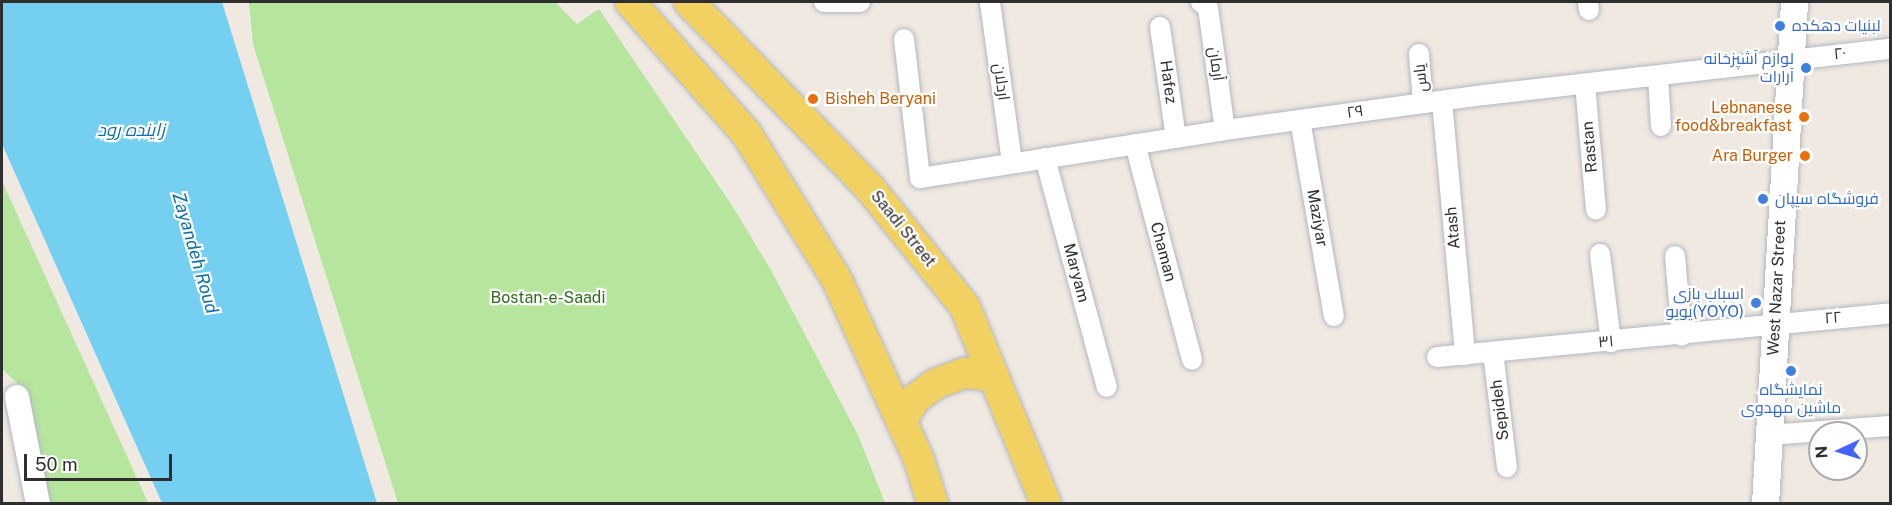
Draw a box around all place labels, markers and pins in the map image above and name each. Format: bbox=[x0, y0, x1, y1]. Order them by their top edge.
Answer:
place label: لبنیات دهکده bbox=[1792, 16, 1881, 36]
marker: لبنیات دهکده bbox=[1773, 19, 1787, 33]
place label: لوازم آشپزخانه آرارات bbox=[1704, 49, 1794, 87]
marker: لوازم آشپزخانه آرارات bbox=[1799, 61, 1813, 75]
place label: Bisheh Beryani bbox=[825, 89, 936, 109]
marker: Bisheh Beryani bbox=[806, 92, 820, 106]
place label: Lebnanese food&breakfast bbox=[1675, 98, 1792, 136]
marker: Lebnanese food&breakfast bbox=[1797, 110, 1811, 124]
place label: Ara Burger bbox=[1712, 146, 1793, 166]
marker: Ara Burger bbox=[1798, 149, 1812, 163]
place label: فروشگاه سیپان bbox=[1775, 189, 1879, 209]
marker: فروشگاه سیپان bbox=[1756, 192, 1770, 206]
place label: اسباب بازی یویو(YOYO) bbox=[1666, 284, 1744, 322]
marker: اسباب بازی یویو(YOYO) bbox=[1749, 296, 1763, 310]
marker: نمایشگاه ماشین مهدوی bbox=[1784, 364, 1798, 378]
place label: نمایشگاه ماشین مهدوی bbox=[1741, 380, 1841, 418]

